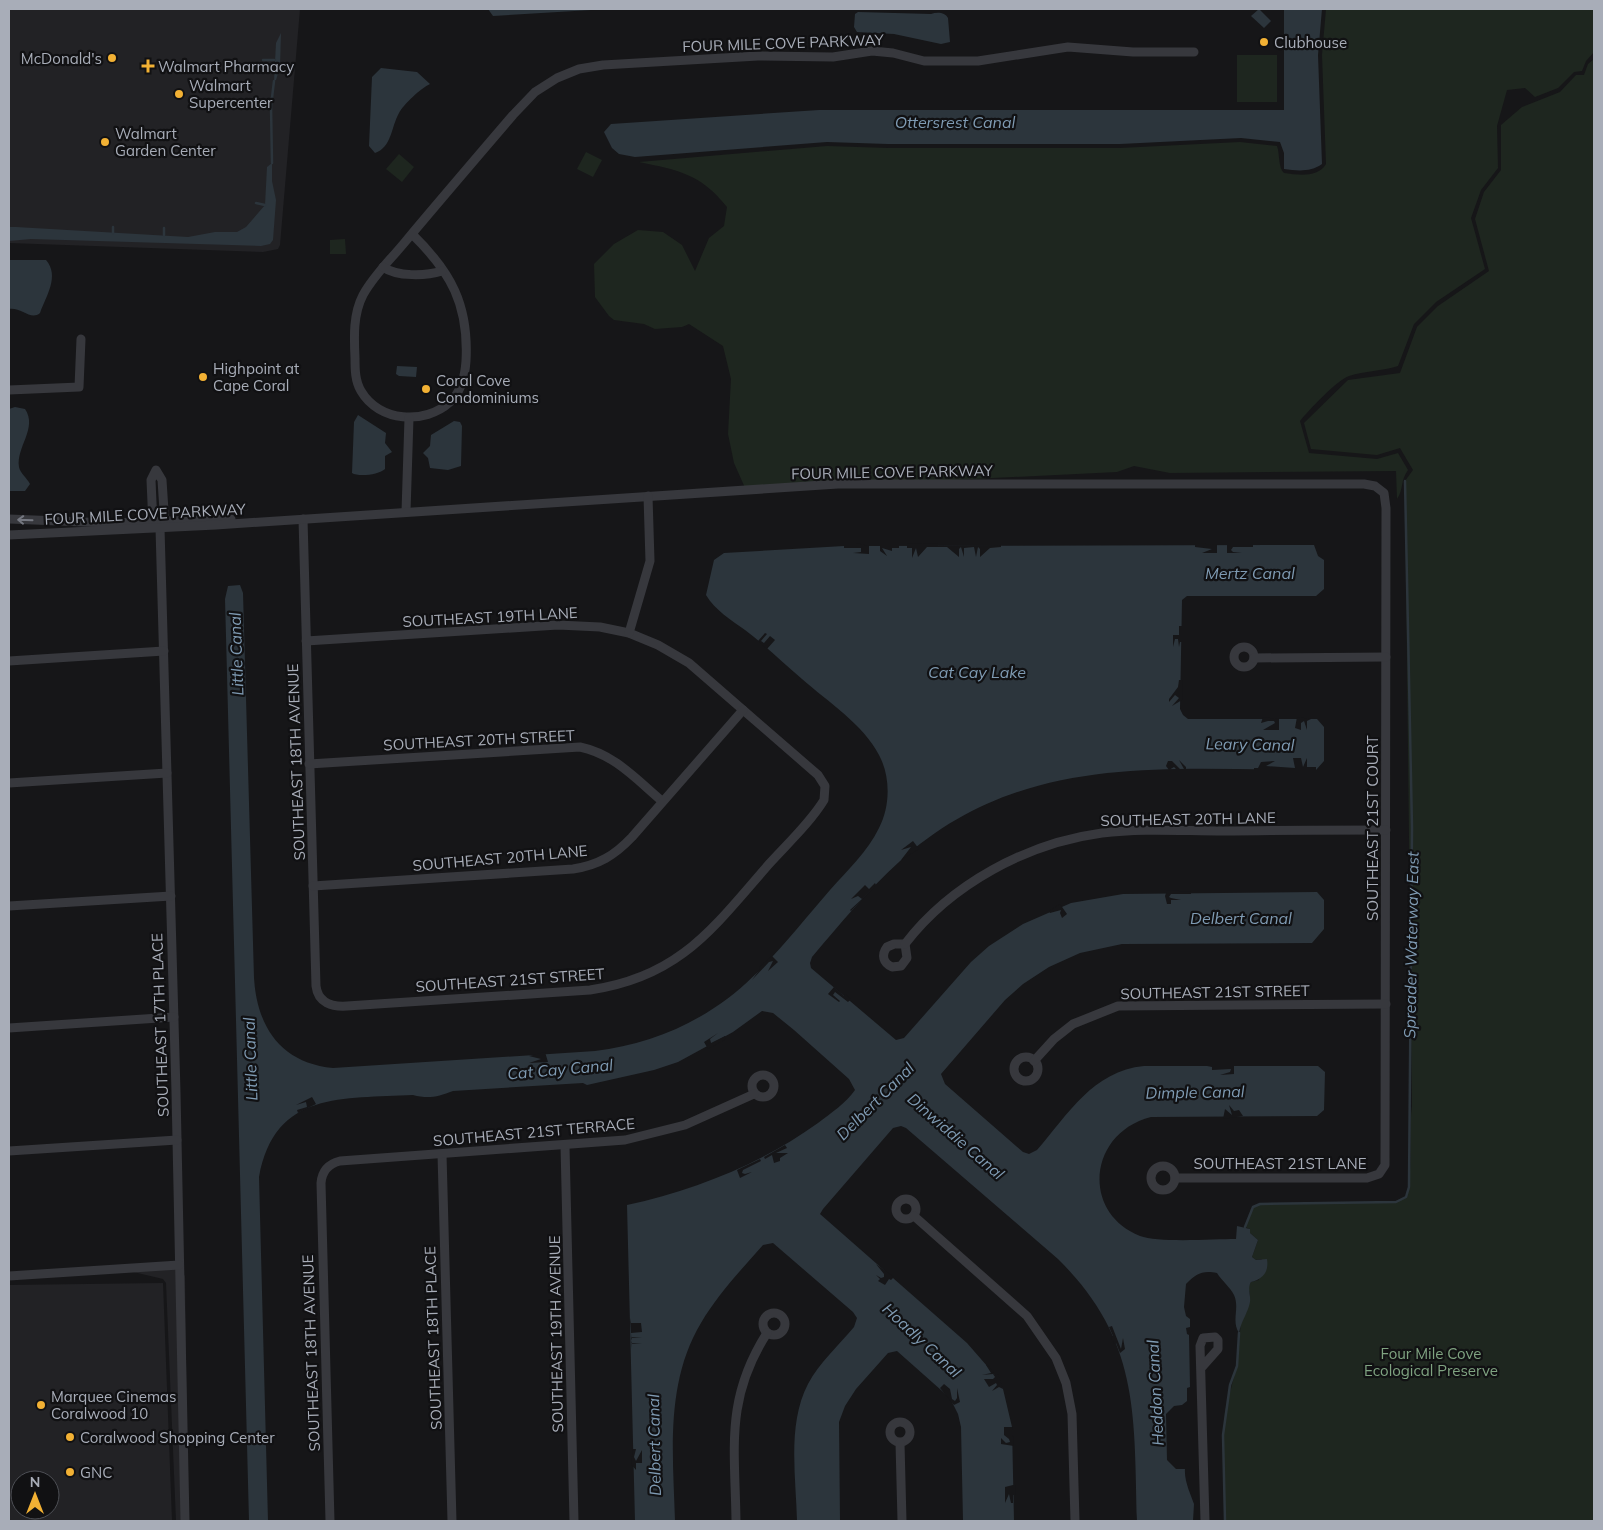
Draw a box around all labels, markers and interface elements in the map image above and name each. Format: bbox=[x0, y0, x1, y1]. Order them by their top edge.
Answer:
street label: FOUR MILE COVE PARKWAY bbox=[682, 30, 885, 56]
place label: Clubhouse bbox=[1274, 33, 1347, 52]
marker: Clubhouse bbox=[1258, 36, 1270, 48]
place label: McDonald's bbox=[21, 49, 102, 68]
marker: McDonald's bbox=[106, 52, 118, 64]
place label: Walmart Pharmacy bbox=[158, 57, 294, 76]
marker: Walmart Pharmacy bbox=[142, 60, 154, 72]
place label: Walmart Supercenter bbox=[189, 76, 273, 112]
marker: Walmart Supercenter bbox=[173, 88, 185, 100]
water label: Ottersrest Canal bbox=[895, 112, 1016, 132]
place label: Walmart Garden Center bbox=[115, 124, 216, 160]
marker: Walmart Garden Center bbox=[99, 136, 111, 148]
place label: Highpoint at Cape Coral bbox=[213, 359, 299, 395]
marker: Highpoint at Cape Coral bbox=[197, 371, 209, 383]
place label: Coral Cove Condominiums bbox=[436, 371, 539, 407]
marker: Coral Cove Condominiums bbox=[420, 383, 432, 395]
street label: FOUR MILE COVE PARKWAY bbox=[791, 461, 994, 483]
street label: FOUR MILE COVE PARKWAY bbox=[44, 499, 247, 529]
one-way arrow bbox=[17, 515, 33, 524]
water label: Mertz Canal bbox=[1205, 563, 1295, 583]
street label: SOUTHEAST 19TH LANE bbox=[402, 603, 578, 631]
water label: Little Canal bbox=[225, 612, 247, 696]
water label: Cat Cay Lake bbox=[928, 662, 1026, 682]
street label: SOUTHEAST 18TH AVENUE bbox=[283, 663, 309, 861]
street label: SOUTHEAST 20TH STREET bbox=[383, 725, 575, 755]
water label: Leary Canal bbox=[1205, 733, 1295, 755]
street label: SOUTHEAST 21ST COURT bbox=[1363, 735, 1382, 921]
street label: SOUTHEAST 20TH LANE bbox=[1100, 808, 1276, 830]
street label: SOUTHEAST 20TH LANE bbox=[412, 841, 588, 875]
water label: Spreader Waterway East bbox=[1399, 851, 1423, 1039]
water label: Delbert Canal bbox=[1190, 908, 1292, 928]
street label: SOUTHEAST 17TH PLACE bbox=[147, 933, 173, 1117]
street label: SOUTHEAST 21ST STREET bbox=[415, 964, 605, 996]
street label: SOUTHEAST 21ST STREET bbox=[1120, 981, 1310, 1003]
water label: Little Canal bbox=[239, 1017, 261, 1101]
water label: Cat Cay Canal bbox=[506, 1054, 614, 1084]
water label: Delbert Canal bbox=[832, 1058, 918, 1144]
water label: Dimple Canal bbox=[1145, 1081, 1245, 1103]
water label: Dinwiddie Canal bbox=[904, 1089, 1009, 1184]
street label: SOUTHEAST 21ST TERRACE bbox=[432, 1114, 636, 1150]
street label: SOUTHEAST 21ST LANE bbox=[1193, 1154, 1367, 1173]
street label: SOUTHEAST 19TH AVENUE bbox=[545, 1235, 567, 1433]
street label: SOUTHEAST 18TH PLACE bbox=[420, 1246, 446, 1430]
street label: SOUTHEAST 18TH AVENUE bbox=[298, 1254, 324, 1452]
water label: Hoadly Canal bbox=[879, 1299, 966, 1382]
water label: Heddon Canal bbox=[1142, 1339, 1168, 1446]
park label: Four Mile Cove Ecological Preserve bbox=[1364, 1344, 1498, 1380]
place label: Marquee Cinemas Coralwood 10 bbox=[51, 1387, 177, 1423]
water label: Delbert Canal bbox=[643, 1394, 665, 1496]
marker: Marquee Cinemas Coralwood 10 bbox=[35, 1399, 47, 1411]
place label: Coralwood Shopping Center bbox=[80, 1428, 275, 1447]
marker: Coralwood Shopping Center bbox=[64, 1431, 76, 1443]
place label: GNC bbox=[80, 1463, 112, 1482]
marker: GNC bbox=[64, 1466, 76, 1478]
north arrow bbox=[10, 1470, 60, 1520]
text: N bbox=[30, 1473, 40, 1491]

